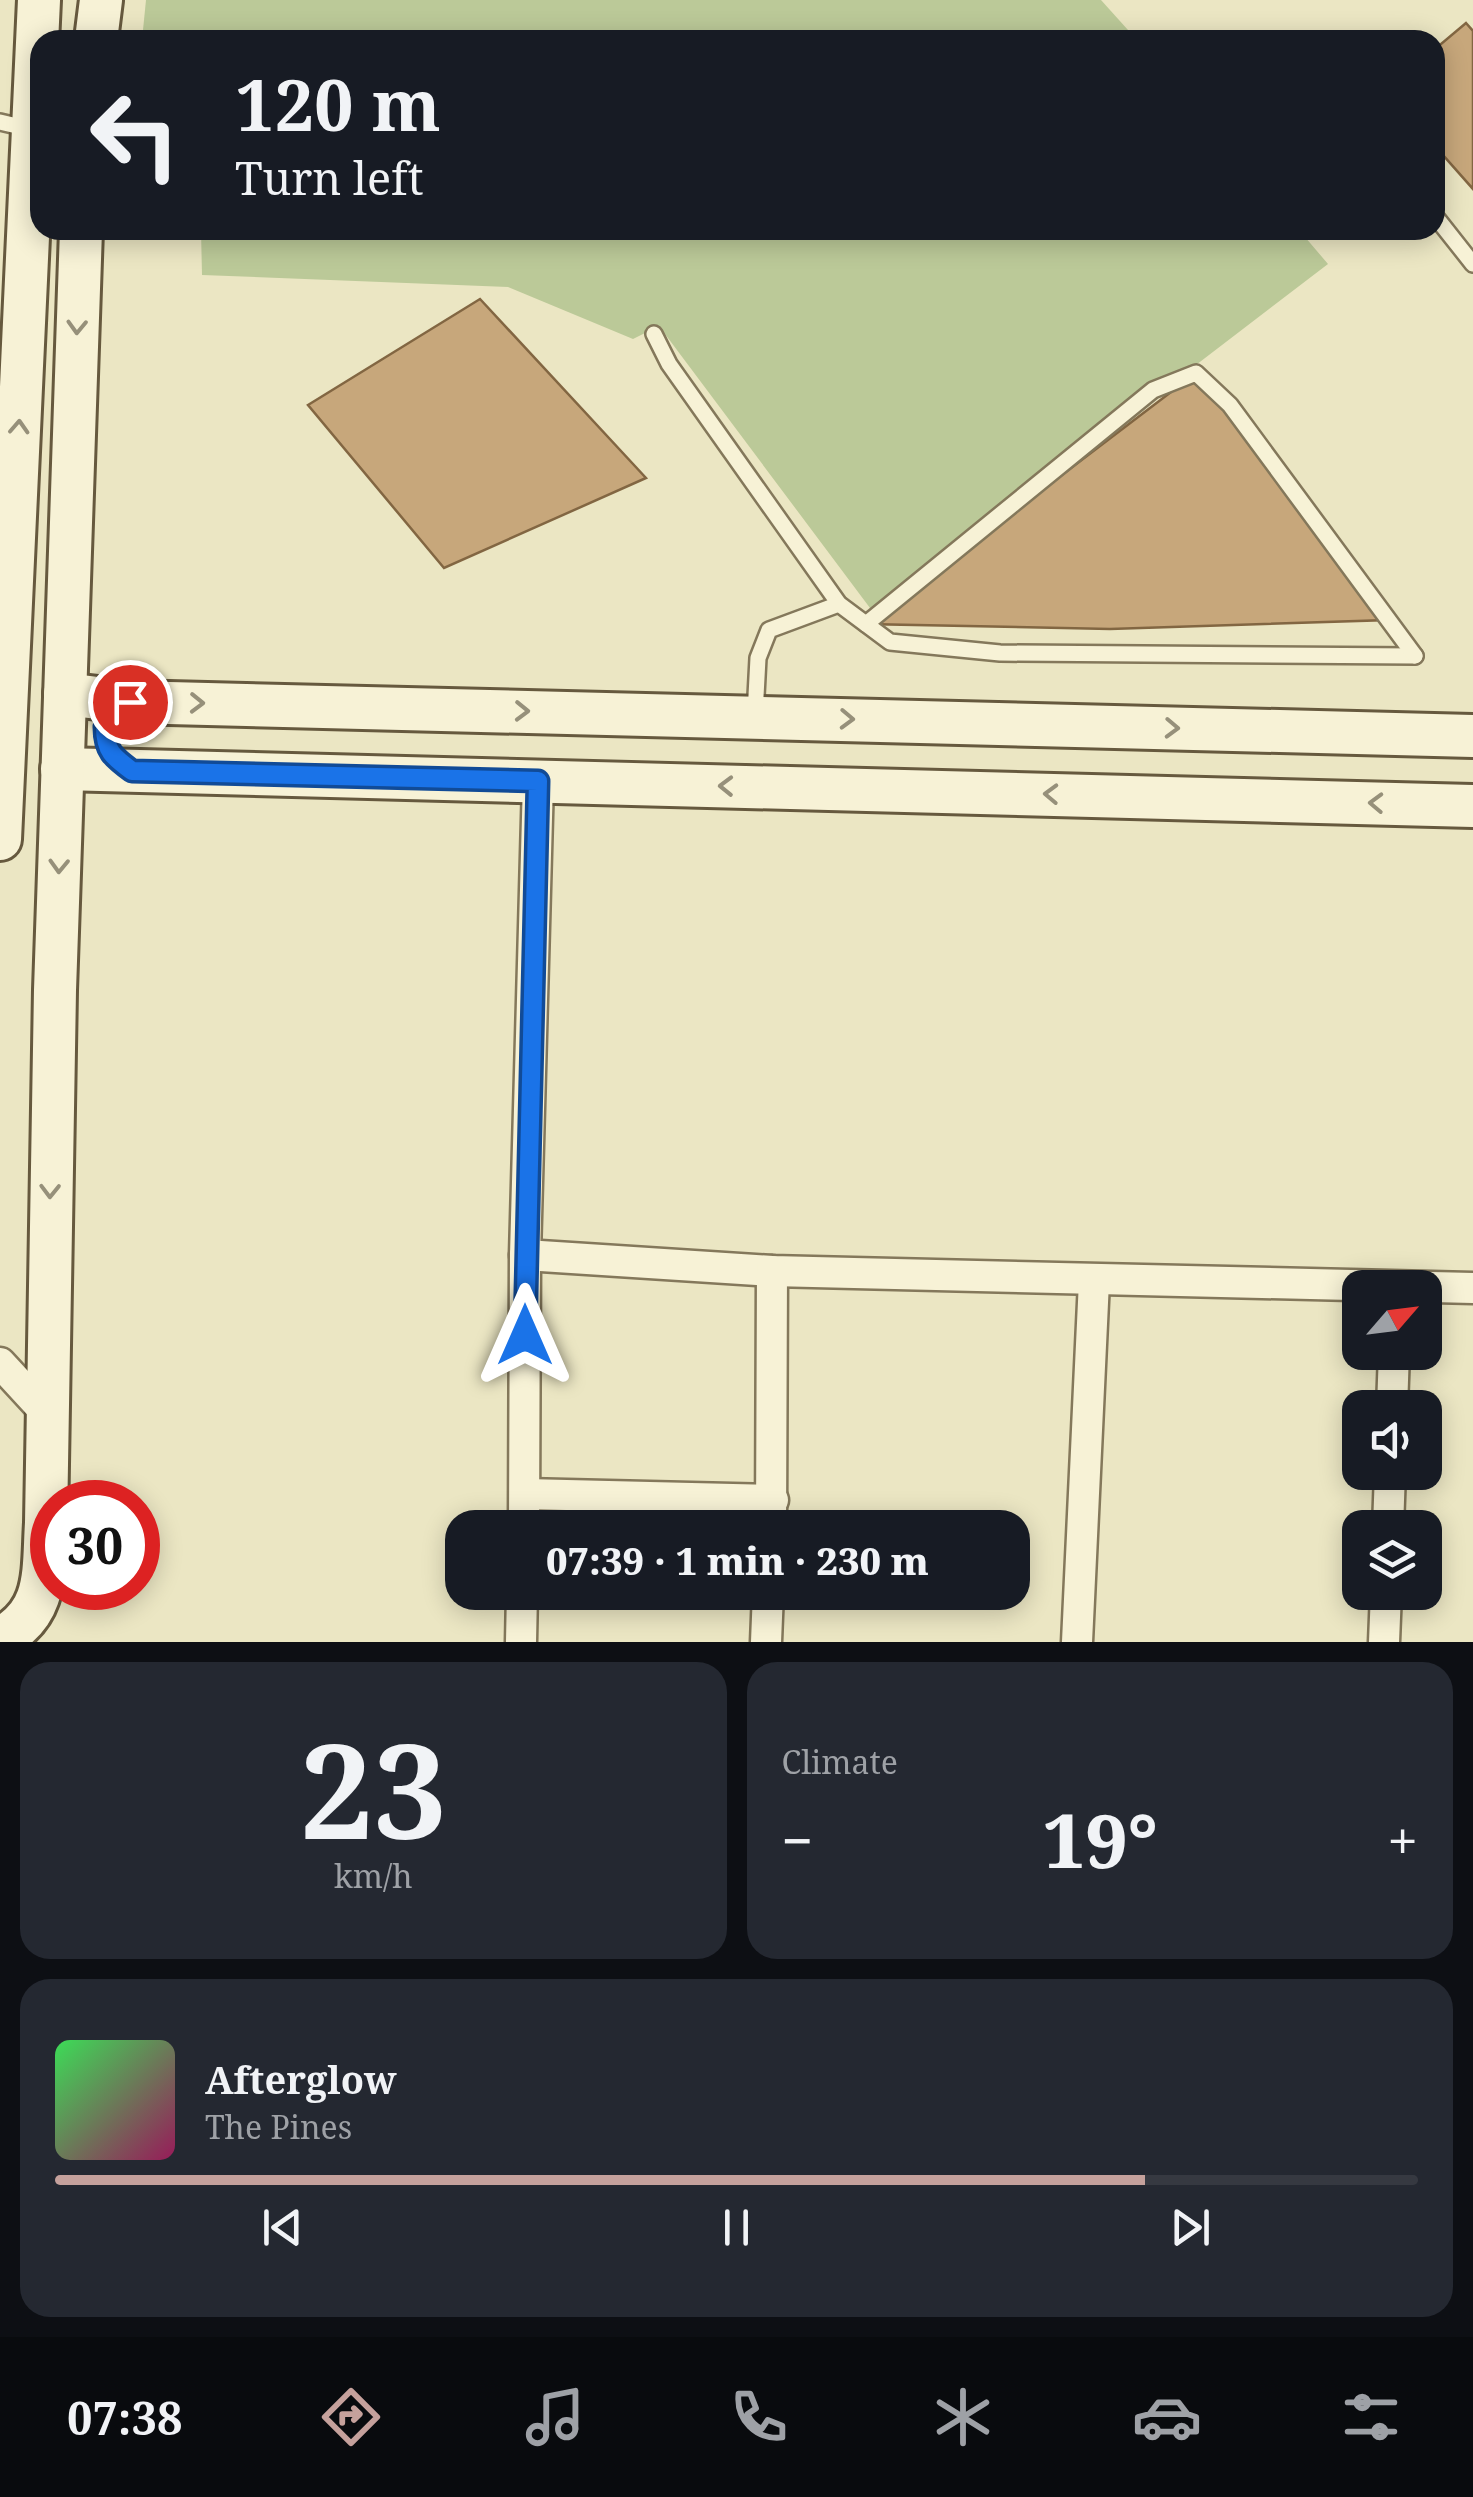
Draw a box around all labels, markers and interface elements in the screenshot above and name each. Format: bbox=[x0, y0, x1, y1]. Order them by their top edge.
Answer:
text: 120 m bbox=[235, 56, 441, 152]
icon: left bbox=[70, 70, 200, 200]
text: Turn left bbox=[235, 147, 424, 208]
one-way arrow bbox=[67, 320, 88, 336]
one-way arrow bbox=[8, 418, 29, 434]
pin bbox=[88, 660, 173, 745]
icon: arrive bbox=[103, 675, 158, 730]
one-way arrow bbox=[190, 693, 206, 714]
one-way arrow bbox=[515, 700, 531, 721]
one-way arrow bbox=[840, 708, 856, 729]
one-way arrow bbox=[1165, 717, 1181, 738]
one-way arrow bbox=[717, 775, 733, 796]
one-way arrow bbox=[1042, 784, 1058, 805]
one-way arrow bbox=[1367, 793, 1383, 814]
one-way arrow bbox=[48, 859, 69, 875]
one-way arrow bbox=[40, 1183, 61, 1199]
north arrow bbox=[1342, 1270, 1442, 1370]
map controls bbox=[1342, 1270, 1442, 1610]
position arrow bbox=[473, 1283, 577, 1387]
button: sound bbox=[1342, 1390, 1442, 1490]
speed limit sign: 30 bbox=[30, 1480, 160, 1610]
button: layers bbox=[1342, 1510, 1442, 1610]
text: 07:39 · 1 min · 230 m bbox=[546, 1534, 929, 1586]
text: 23 bbox=[300, 1700, 447, 1877]
text: Climate bbox=[782, 1740, 898, 1783]
text: 19° bbox=[1043, 1788, 1158, 1890]
text: − bbox=[782, 1802, 813, 1877]
text: + bbox=[1387, 1802, 1418, 1877]
text: km/h bbox=[334, 1854, 413, 1897]
text: Afterglow bbox=[205, 2053, 397, 2105]
text: The Pines bbox=[205, 2105, 352, 2148]
icon: previous bbox=[255, 2200, 310, 2255]
icon: pause bbox=[709, 2200, 764, 2255]
icon: next bbox=[1163, 2200, 1218, 2255]
icon: directions bbox=[316, 2382, 386, 2452]
icon: music bbox=[520, 2382, 590, 2452]
icon: phone bbox=[724, 2382, 794, 2452]
icon: climate bbox=[928, 2382, 998, 2452]
icon: car bbox=[1132, 2382, 1202, 2452]
icon: filters bbox=[1336, 2382, 1406, 2452]
text: 07:38 bbox=[67, 2387, 182, 2448]

